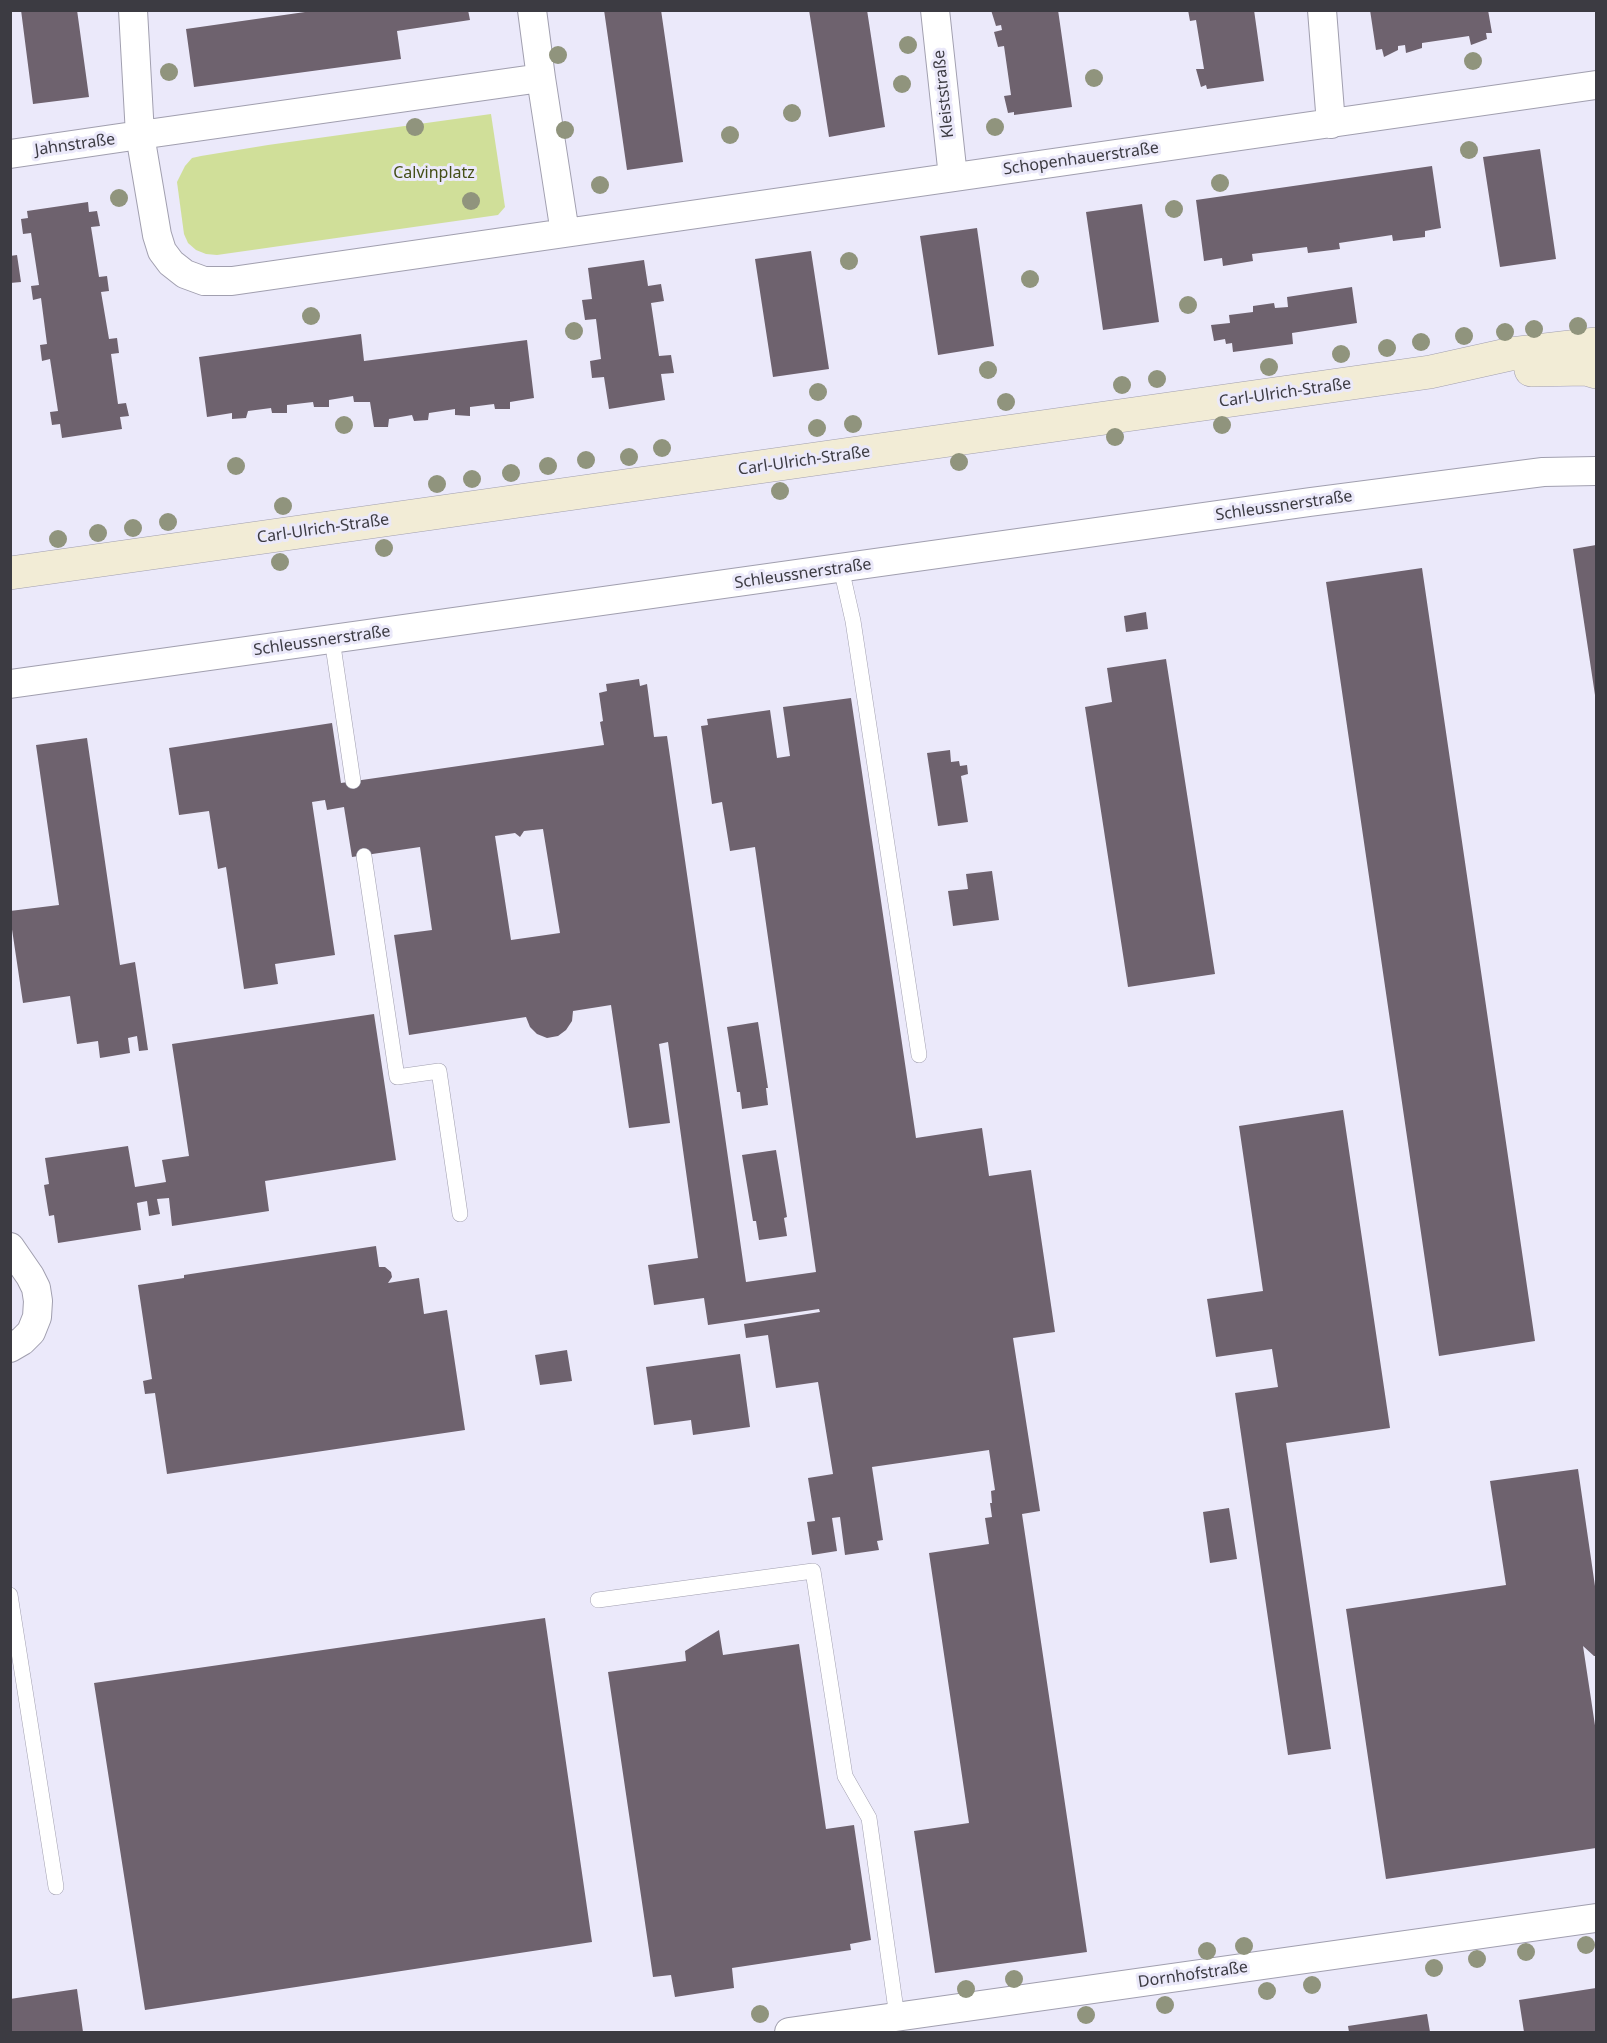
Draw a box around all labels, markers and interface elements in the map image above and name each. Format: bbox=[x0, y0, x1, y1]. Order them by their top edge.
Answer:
street label: Kleiststraße bbox=[930, 49, 958, 139]
street label: Jahnstraße bbox=[34, 130, 116, 160]
street label: Schopenhauerstraße bbox=[1002, 139, 1160, 179]
park label: Calvinplatz bbox=[393, 163, 475, 183]
street label: Carl-Ulrich-Straße bbox=[1218, 374, 1352, 412]
street label: Carl-Ulrich-Straße bbox=[737, 442, 871, 480]
street label: Schleussnerstraße bbox=[1214, 487, 1354, 525]
street label: Carl-Ulrich-Straße bbox=[256, 510, 390, 548]
street label: Schleussnerstraße bbox=[733, 555, 873, 593]
street label: Schleussnerstraße bbox=[252, 622, 392, 660]
street label: Dornhofstraße bbox=[1137, 1958, 1249, 1992]

